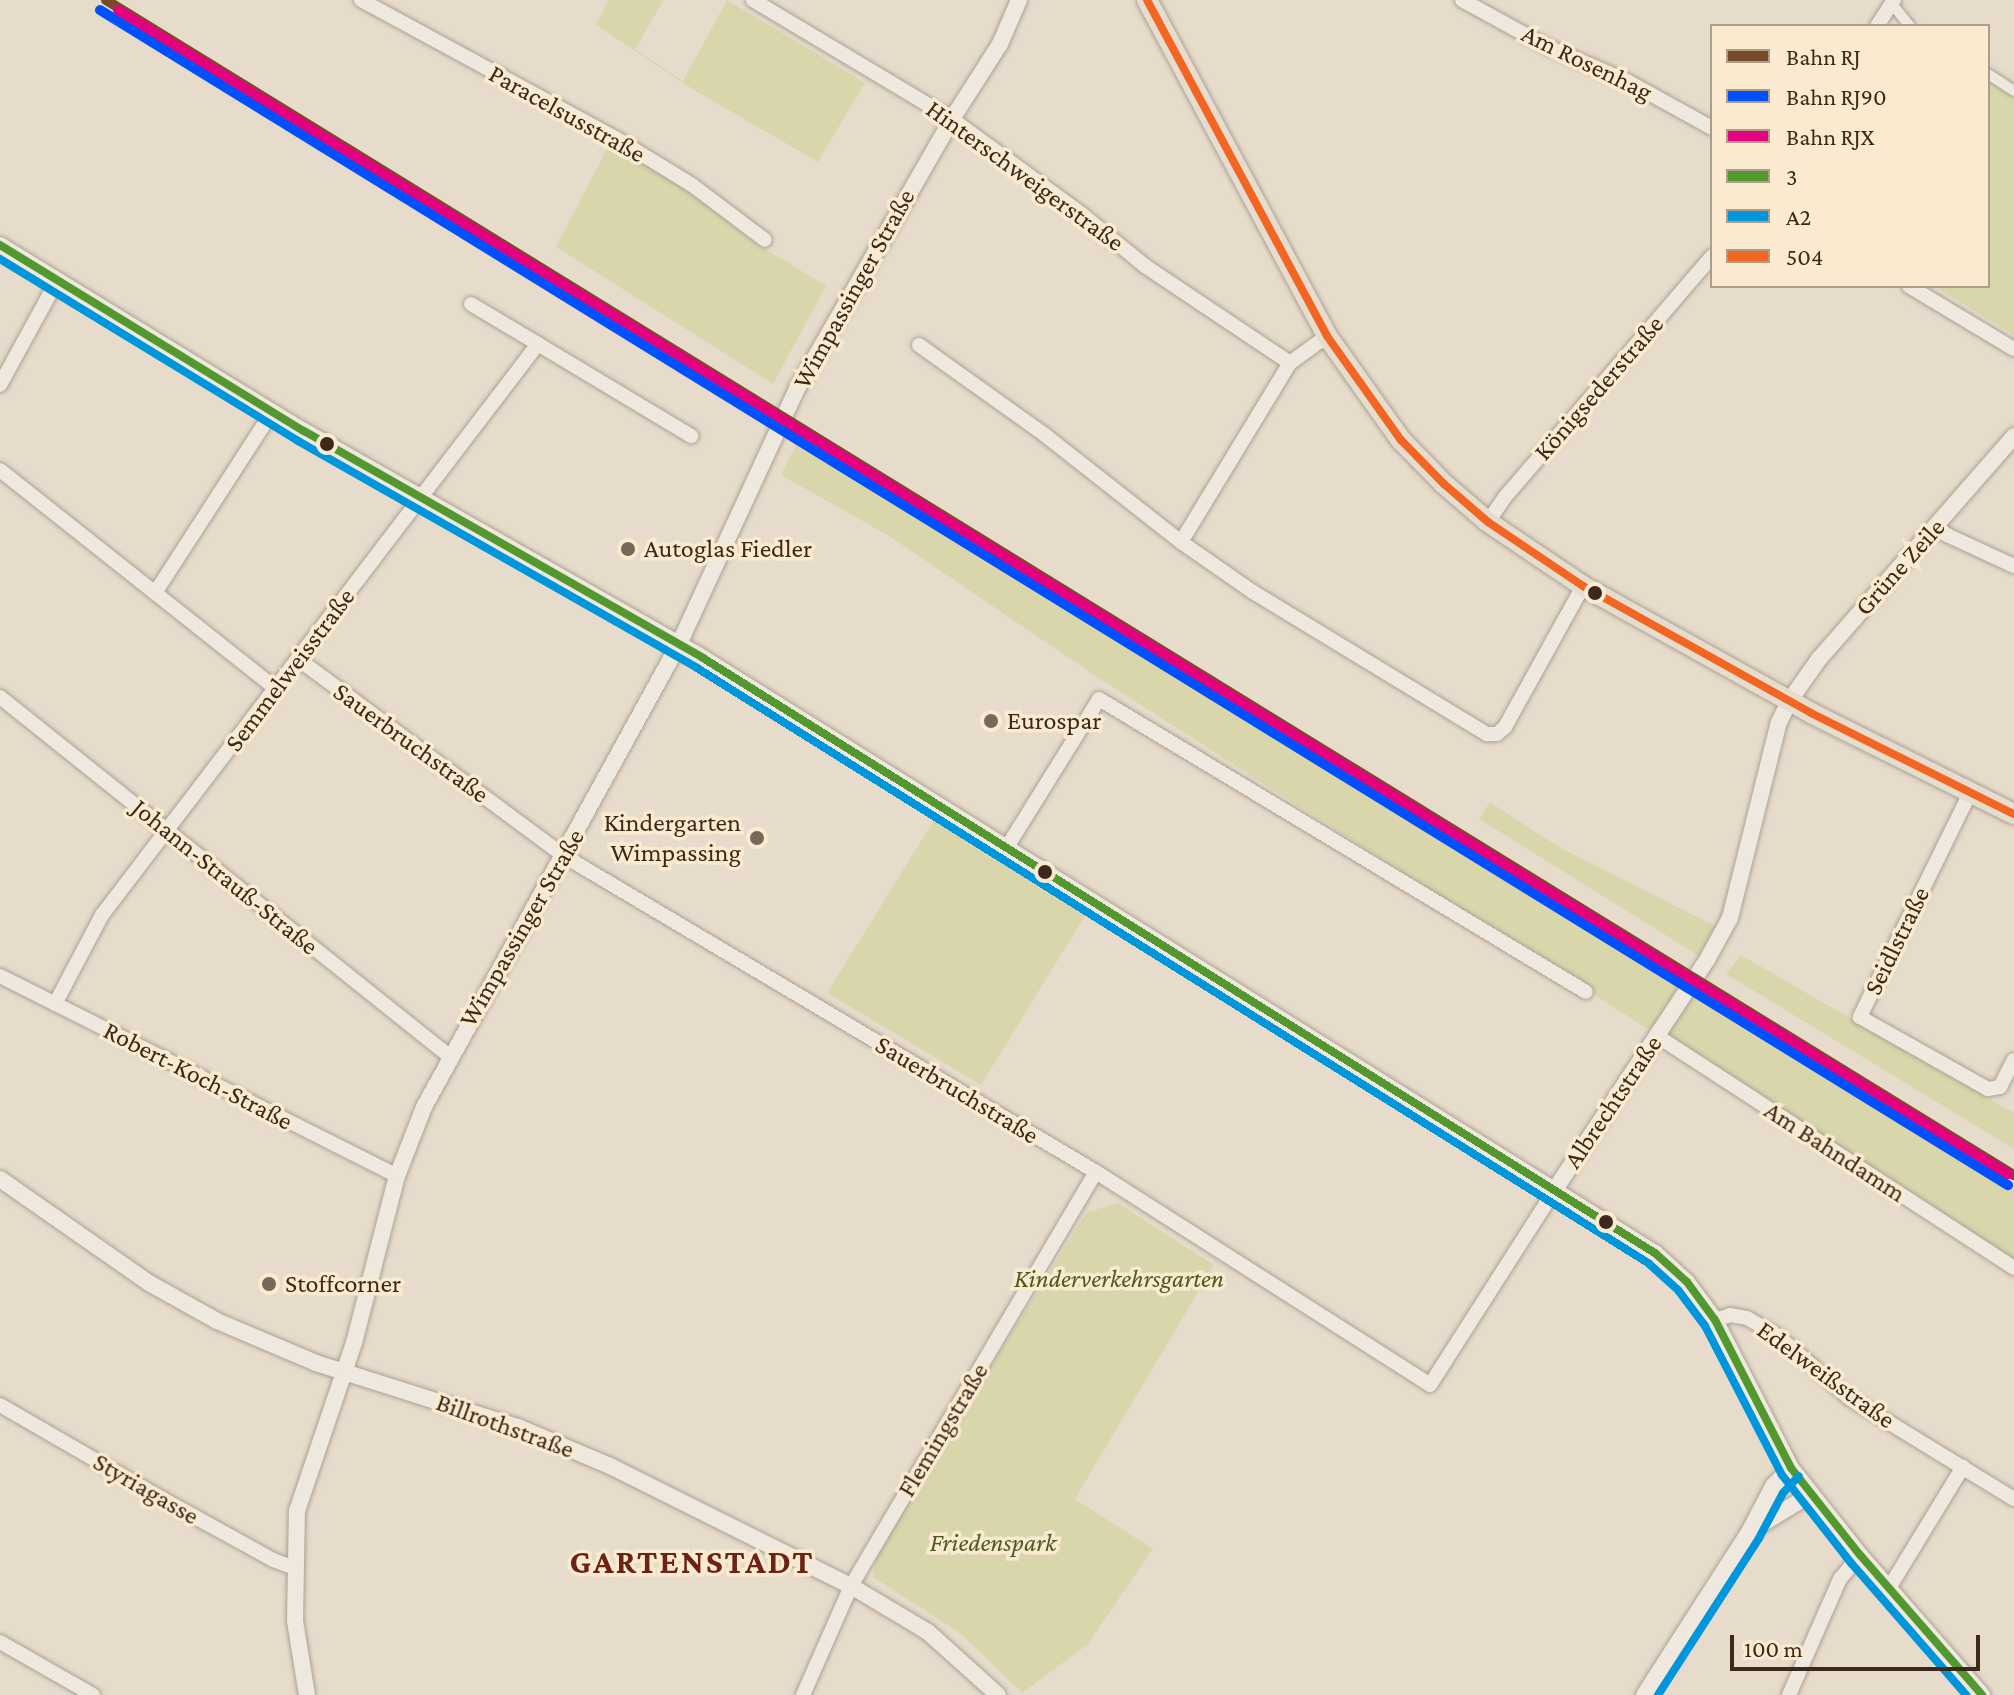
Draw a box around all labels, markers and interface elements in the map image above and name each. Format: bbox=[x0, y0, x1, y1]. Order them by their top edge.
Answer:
street label: Am Rosenhag bbox=[1516, 18, 1658, 108]
legend bbox=[1710, 24, 1990, 288]
text: Bahn RJ bbox=[1786, 43, 1861, 70]
street label: Paracelsusstraße bbox=[483, 58, 651, 170]
text: Bahn RJ90 bbox=[1786, 83, 1887, 110]
street label: Hinterschweigerstraße bbox=[920, 94, 1130, 258]
text: Bahn RJX bbox=[1786, 123, 1874, 150]
text: 3 bbox=[1786, 163, 1797, 190]
street label: Wimpassinger Straße bbox=[786, 184, 922, 394]
text: A2 bbox=[1786, 203, 1811, 230]
text: 504 bbox=[1786, 243, 1823, 270]
street label: Königsederstraße bbox=[1528, 309, 1670, 467]
unlabelled marker bbox=[319, 436, 335, 452]
street label: Grüne Zeile bbox=[1848, 512, 1952, 622]
place label: Autoglas Fiedler bbox=[644, 533, 812, 565]
marker: Autoglas Fiedler bbox=[619, 540, 637, 558]
street label: Semmelweisstraße bbox=[218, 582, 362, 758]
unlabelled marker bbox=[1587, 585, 1603, 601]
street label: Sauerbruchstraße bbox=[327, 676, 495, 810]
place label: Eurospar bbox=[1007, 705, 1101, 737]
marker: Eurospar bbox=[982, 712, 1000, 730]
street label: Johann-Strauß-Straße bbox=[126, 792, 324, 962]
place label: Kindergarten Wimpassing bbox=[604, 807, 741, 868]
street label: Wimpassinger Straße bbox=[453, 823, 591, 1033]
marker: Kindergarten Wimpassing bbox=[748, 829, 766, 847]
unlabelled marker bbox=[1037, 864, 1053, 880]
street label: Seidlstraße bbox=[1857, 882, 1937, 1000]
street label: Robert-Koch-Straße bbox=[98, 1015, 298, 1137]
street label: Sauerbruchstraße bbox=[870, 1029, 1044, 1151]
street label: Albrechtstraße bbox=[1557, 1030, 1669, 1174]
street label: Am Bahndamm bbox=[1758, 1095, 1912, 1209]
unlabelled marker bbox=[1598, 1214, 1614, 1230]
park label: Kinderverkehrsgarten bbox=[1014, 1263, 1224, 1295]
place label: Stoffcorner bbox=[285, 1268, 401, 1300]
marker: Stoffcorner bbox=[260, 1275, 278, 1293]
street label: Edelweißstraße bbox=[1751, 1314, 1901, 1436]
street label: Flemingstraße bbox=[891, 1357, 995, 1503]
street label: Billrothstraße bbox=[432, 1387, 578, 1465]
street label: Styriagasse bbox=[88, 1446, 204, 1532]
park label: Friedenspark bbox=[930, 1527, 1056, 1559]
district label: GARTENSTADT bbox=[569, 1542, 815, 1582]
scale bar bbox=[1734, 1619, 1984, 1669]
text: 100 m bbox=[1744, 1635, 1803, 1662]

